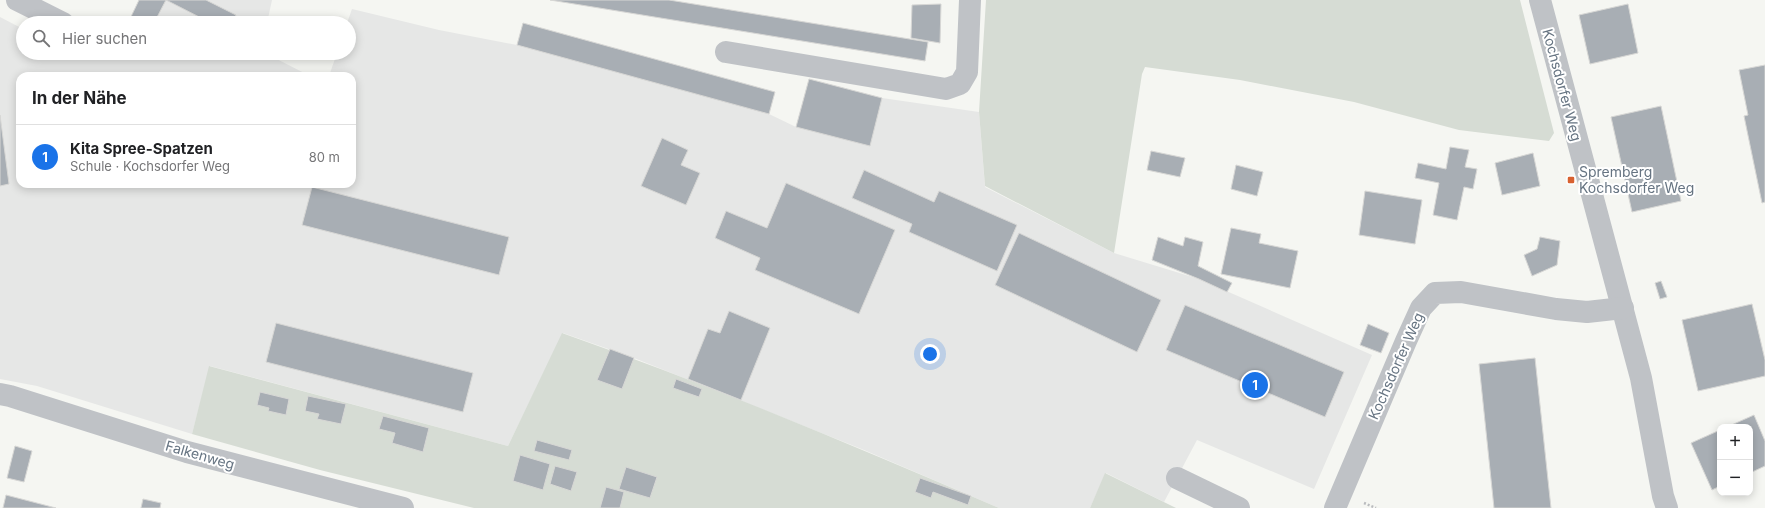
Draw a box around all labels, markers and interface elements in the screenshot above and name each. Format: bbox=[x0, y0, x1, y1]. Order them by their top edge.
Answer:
search box bbox=[16, 16, 356, 60]
icon: search bbox=[30, 27, 52, 49]
street label: Kochsdorfer Weg bbox=[1539, 27, 1586, 143]
text: Hier suchen bbox=[62, 29, 147, 48]
text: In der Nähe bbox=[32, 88, 127, 108]
text: Kita Spree-Spatzen bbox=[70, 139, 213, 158]
text: 1 bbox=[42, 149, 48, 165]
text: 80 m bbox=[309, 149, 340, 165]
text: Schule · Kochsdorfer Weg bbox=[70, 158, 230, 174]
place label: Spremberg Kochsdorfer Weg bbox=[1579, 163, 1694, 196]
marker: Spremberg Kochsdorfer Weg bbox=[1566, 175, 1576, 185]
street label: Kochsdorfer Weg bbox=[1364, 310, 1427, 422]
your location bbox=[920, 344, 940, 364]
pin: 1 bbox=[1242, 370, 1268, 400]
map controls bbox=[1717, 424, 1753, 496]
button: + bbox=[1717, 424, 1753, 460]
street label: Falkenweg bbox=[164, 437, 237, 472]
button: − bbox=[1717, 460, 1753, 496]

